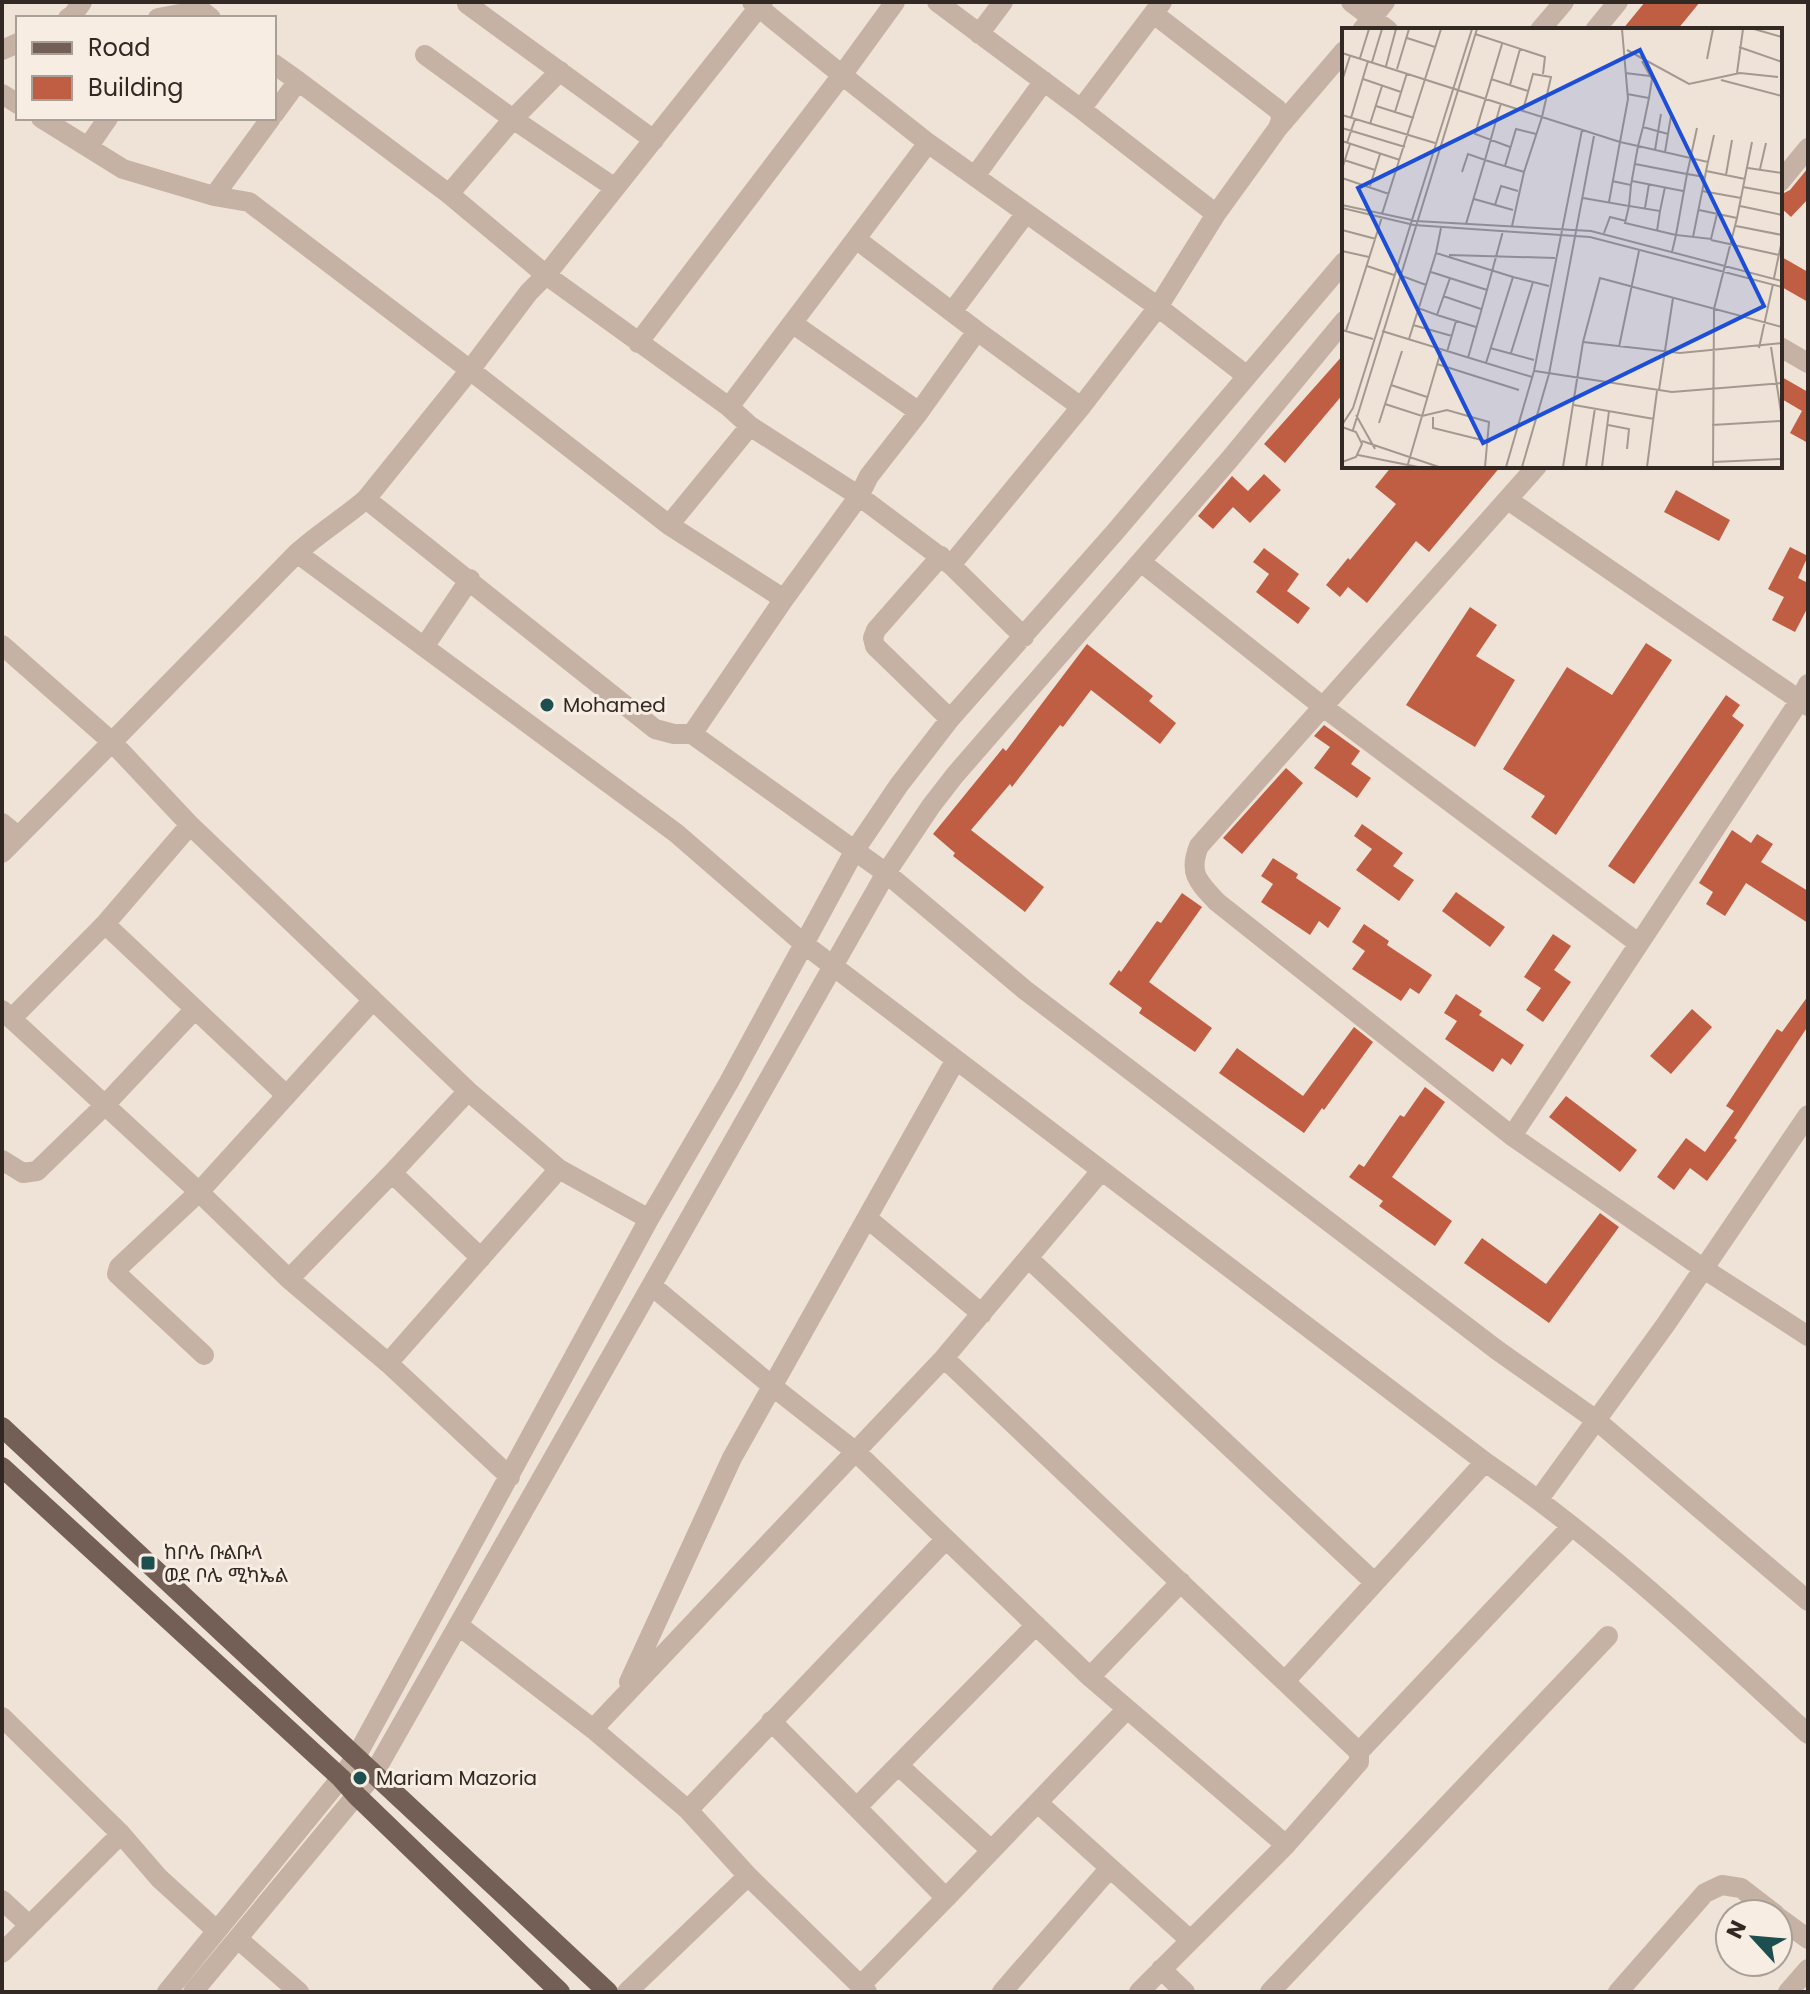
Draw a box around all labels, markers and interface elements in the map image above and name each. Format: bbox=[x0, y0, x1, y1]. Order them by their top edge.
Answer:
legend bbox=[16, 16, 276, 120]
inset map bbox=[1342, 28, 1782, 468]
text: Road bbox=[88, 31, 150, 64]
text: Building bbox=[88, 71, 184, 104]
place label: Mohamed bbox=[563, 691, 666, 719]
marker: Mohamed bbox=[538, 696, 556, 714]
place label: ከቦሌ ቡልቡላ ወደ ቦሌ ሚካኤል bbox=[164, 1538, 288, 1589]
marker: ከቦሌ ቡልቡላ ወደ ቦሌ ሚካኤል bbox=[139, 1554, 157, 1572]
place label: Mariam Mazoria bbox=[376, 1764, 537, 1792]
marker: Mariam Mazoria bbox=[351, 1769, 369, 1787]
north arrow bbox=[1714, 1898, 1794, 1978]
text: N bbox=[1719, 1915, 1754, 1944]

